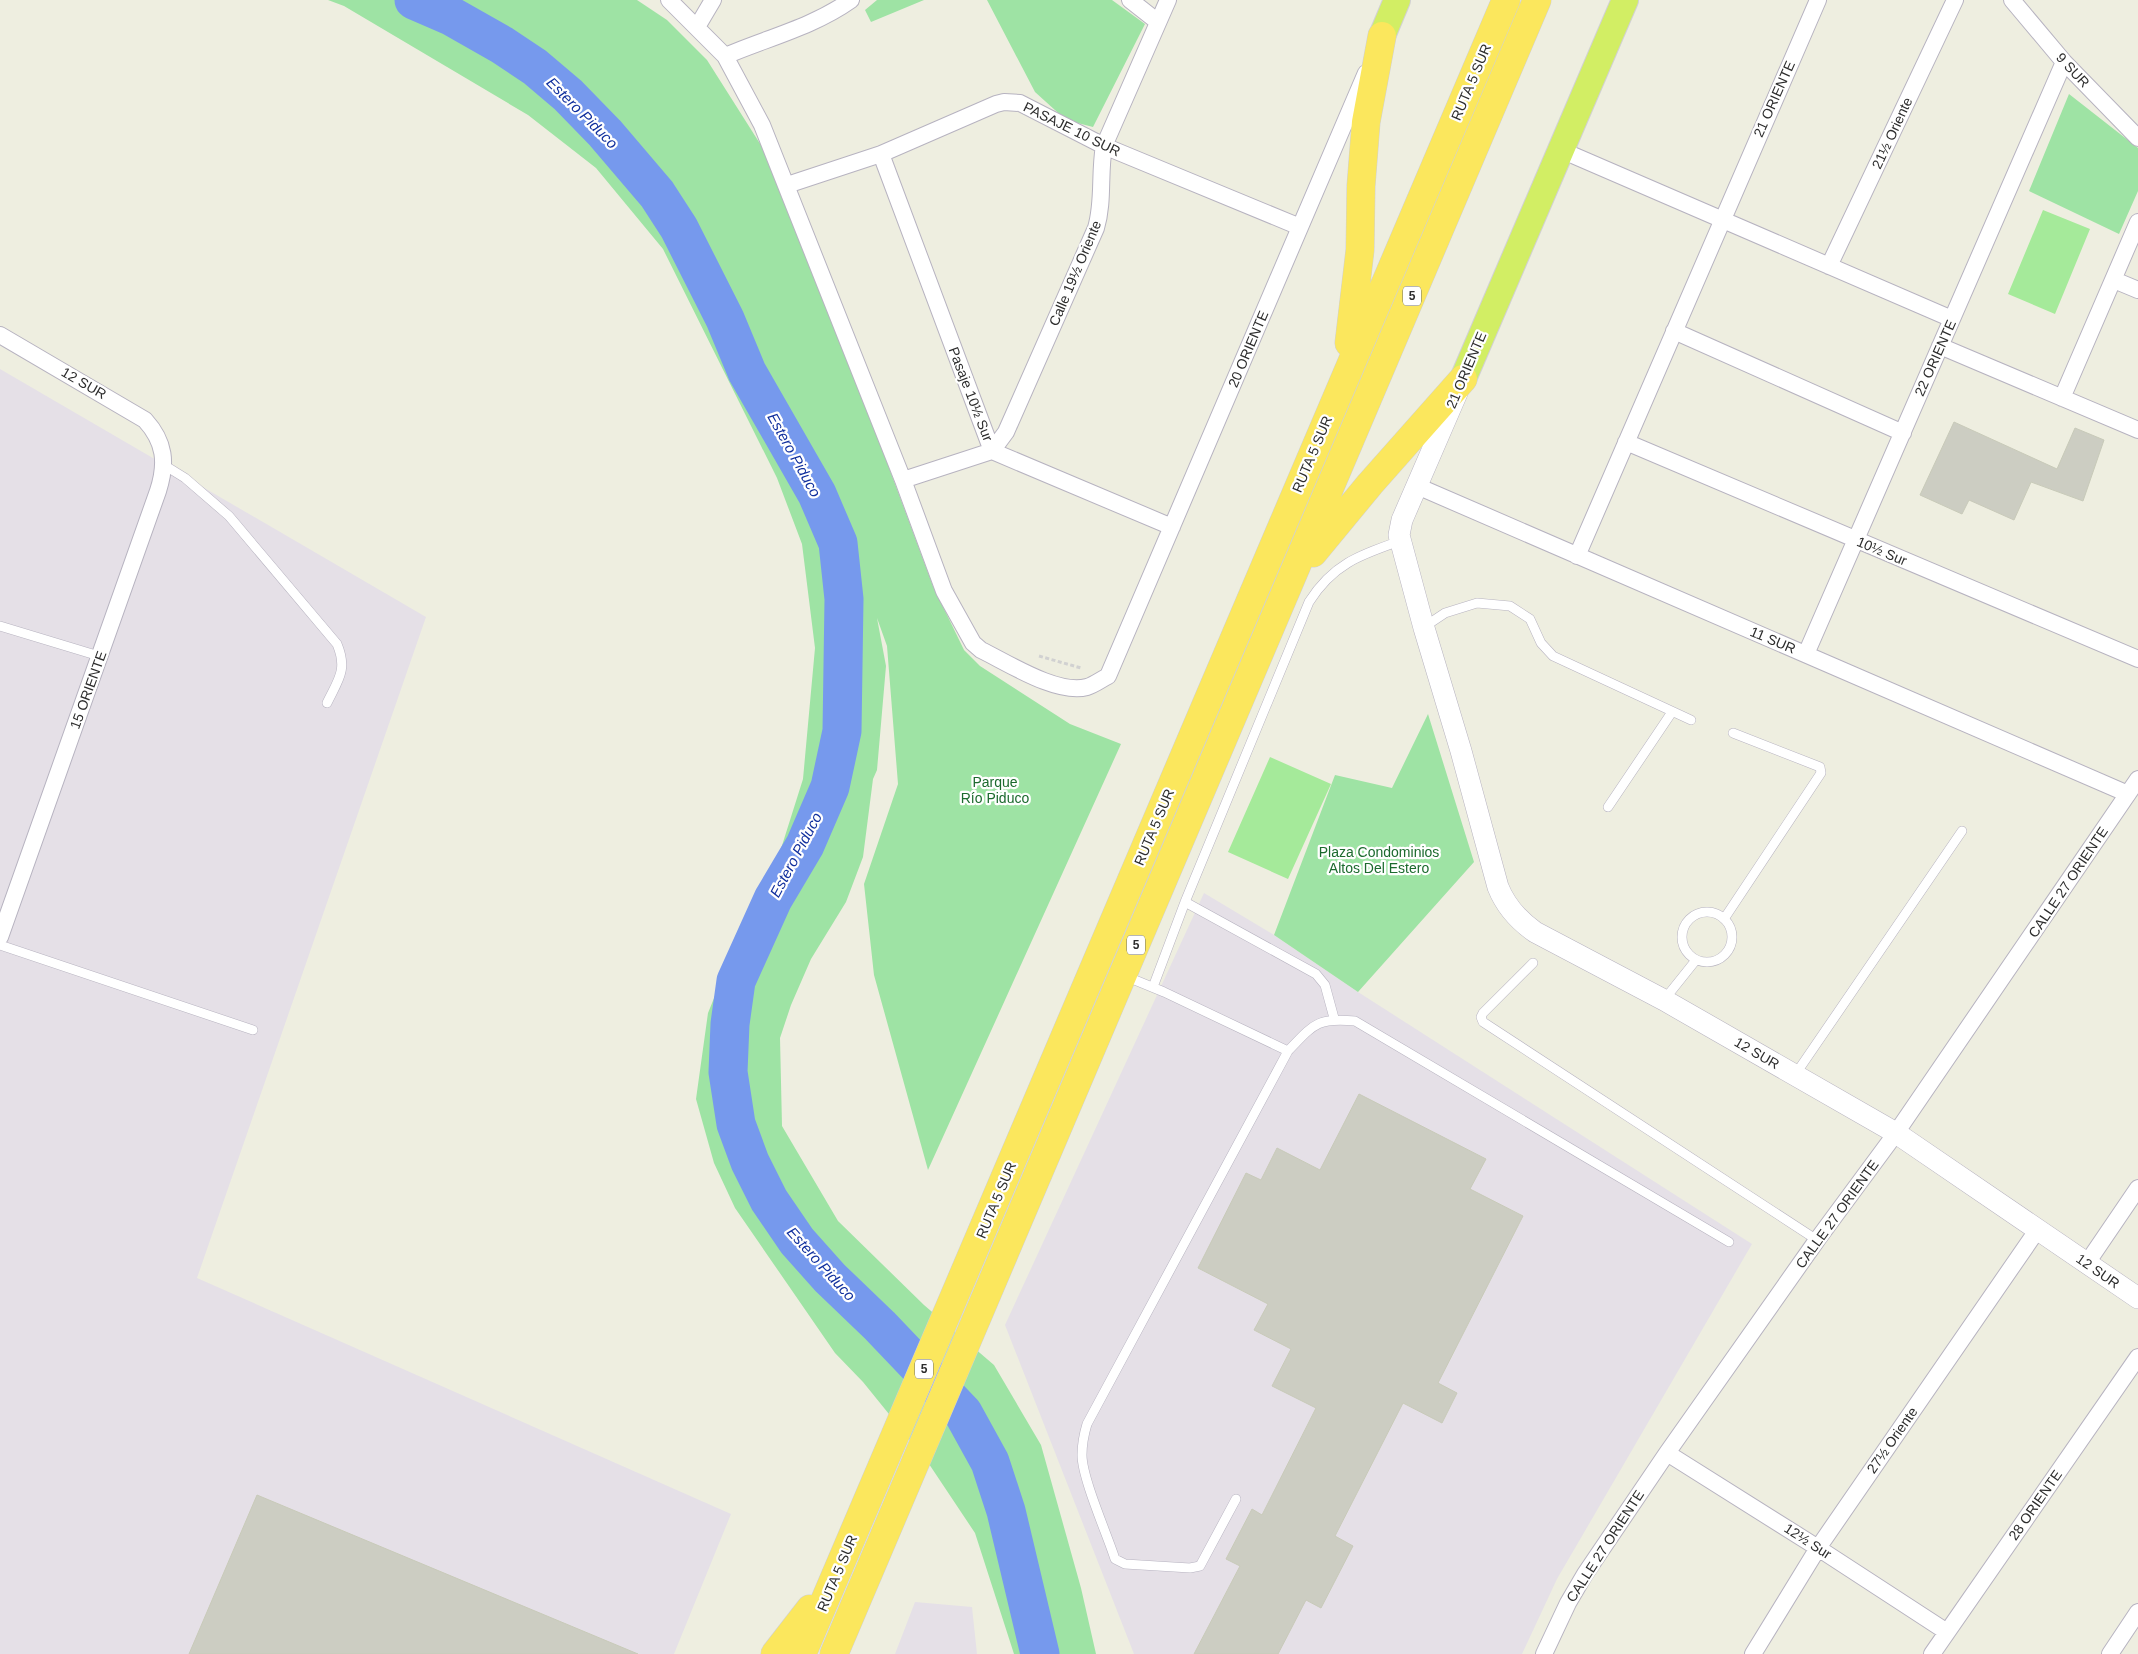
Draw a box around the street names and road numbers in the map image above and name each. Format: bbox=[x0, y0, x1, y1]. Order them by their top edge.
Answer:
street label: RUTA 5 SUR bbox=[1448, 41, 1494, 123]
street label: 9 SUR bbox=[2053, 49, 2093, 91]
street label: 21 ORIENTE bbox=[1750, 58, 1798, 140]
street label: 21½ Oriente bbox=[1868, 95, 1916, 171]
street label: PASAJE 10 SUR bbox=[1021, 99, 1123, 159]
street label: Calle 19½ Oriente bbox=[1046, 218, 1104, 328]
road number: 5 bbox=[1403, 286, 1421, 306]
street label: 20 ORIENTE bbox=[1225, 308, 1271, 390]
street label: 22 ORIENTE bbox=[1911, 317, 1959, 399]
street label: 21 ORIENTE bbox=[1443, 329, 1489, 411]
street label: Pasaje 10½ Sur bbox=[946, 345, 996, 444]
street label: 12 SUR bbox=[59, 364, 109, 402]
street label: RUTA 5 SUR bbox=[1289, 413, 1335, 495]
street label: 10½ Sur bbox=[1855, 533, 1910, 569]
street label: 11 SUR bbox=[1748, 623, 1798, 657]
street label: 15 ORIENTE bbox=[67, 649, 109, 731]
street label: RUTA 5 SUR bbox=[1131, 786, 1177, 868]
street label: CALLE 27 ORIENTE bbox=[2025, 824, 2111, 940]
road number: 5 bbox=[1127, 936, 1145, 954]
street label: 12 SUR bbox=[1732, 1034, 1782, 1072]
street label: CALLE 27 ORIENTE bbox=[1792, 1157, 1882, 1271]
street label: RUTA 5 SUR bbox=[973, 1159, 1019, 1241]
street label: 12 SUR bbox=[2073, 1250, 2123, 1292]
road number: 5 bbox=[915, 1360, 933, 1378]
street label: 27½ Oriente bbox=[1863, 1404, 1921, 1476]
street label: 28 ORIENTE bbox=[2005, 1467, 2065, 1543]
street label: CALLE 27 ORIENTE bbox=[1563, 1487, 1647, 1605]
street label: 12½ Sur bbox=[1781, 1520, 1835, 1562]
street label: RUTA 5 SUR bbox=[814, 1532, 860, 1614]

